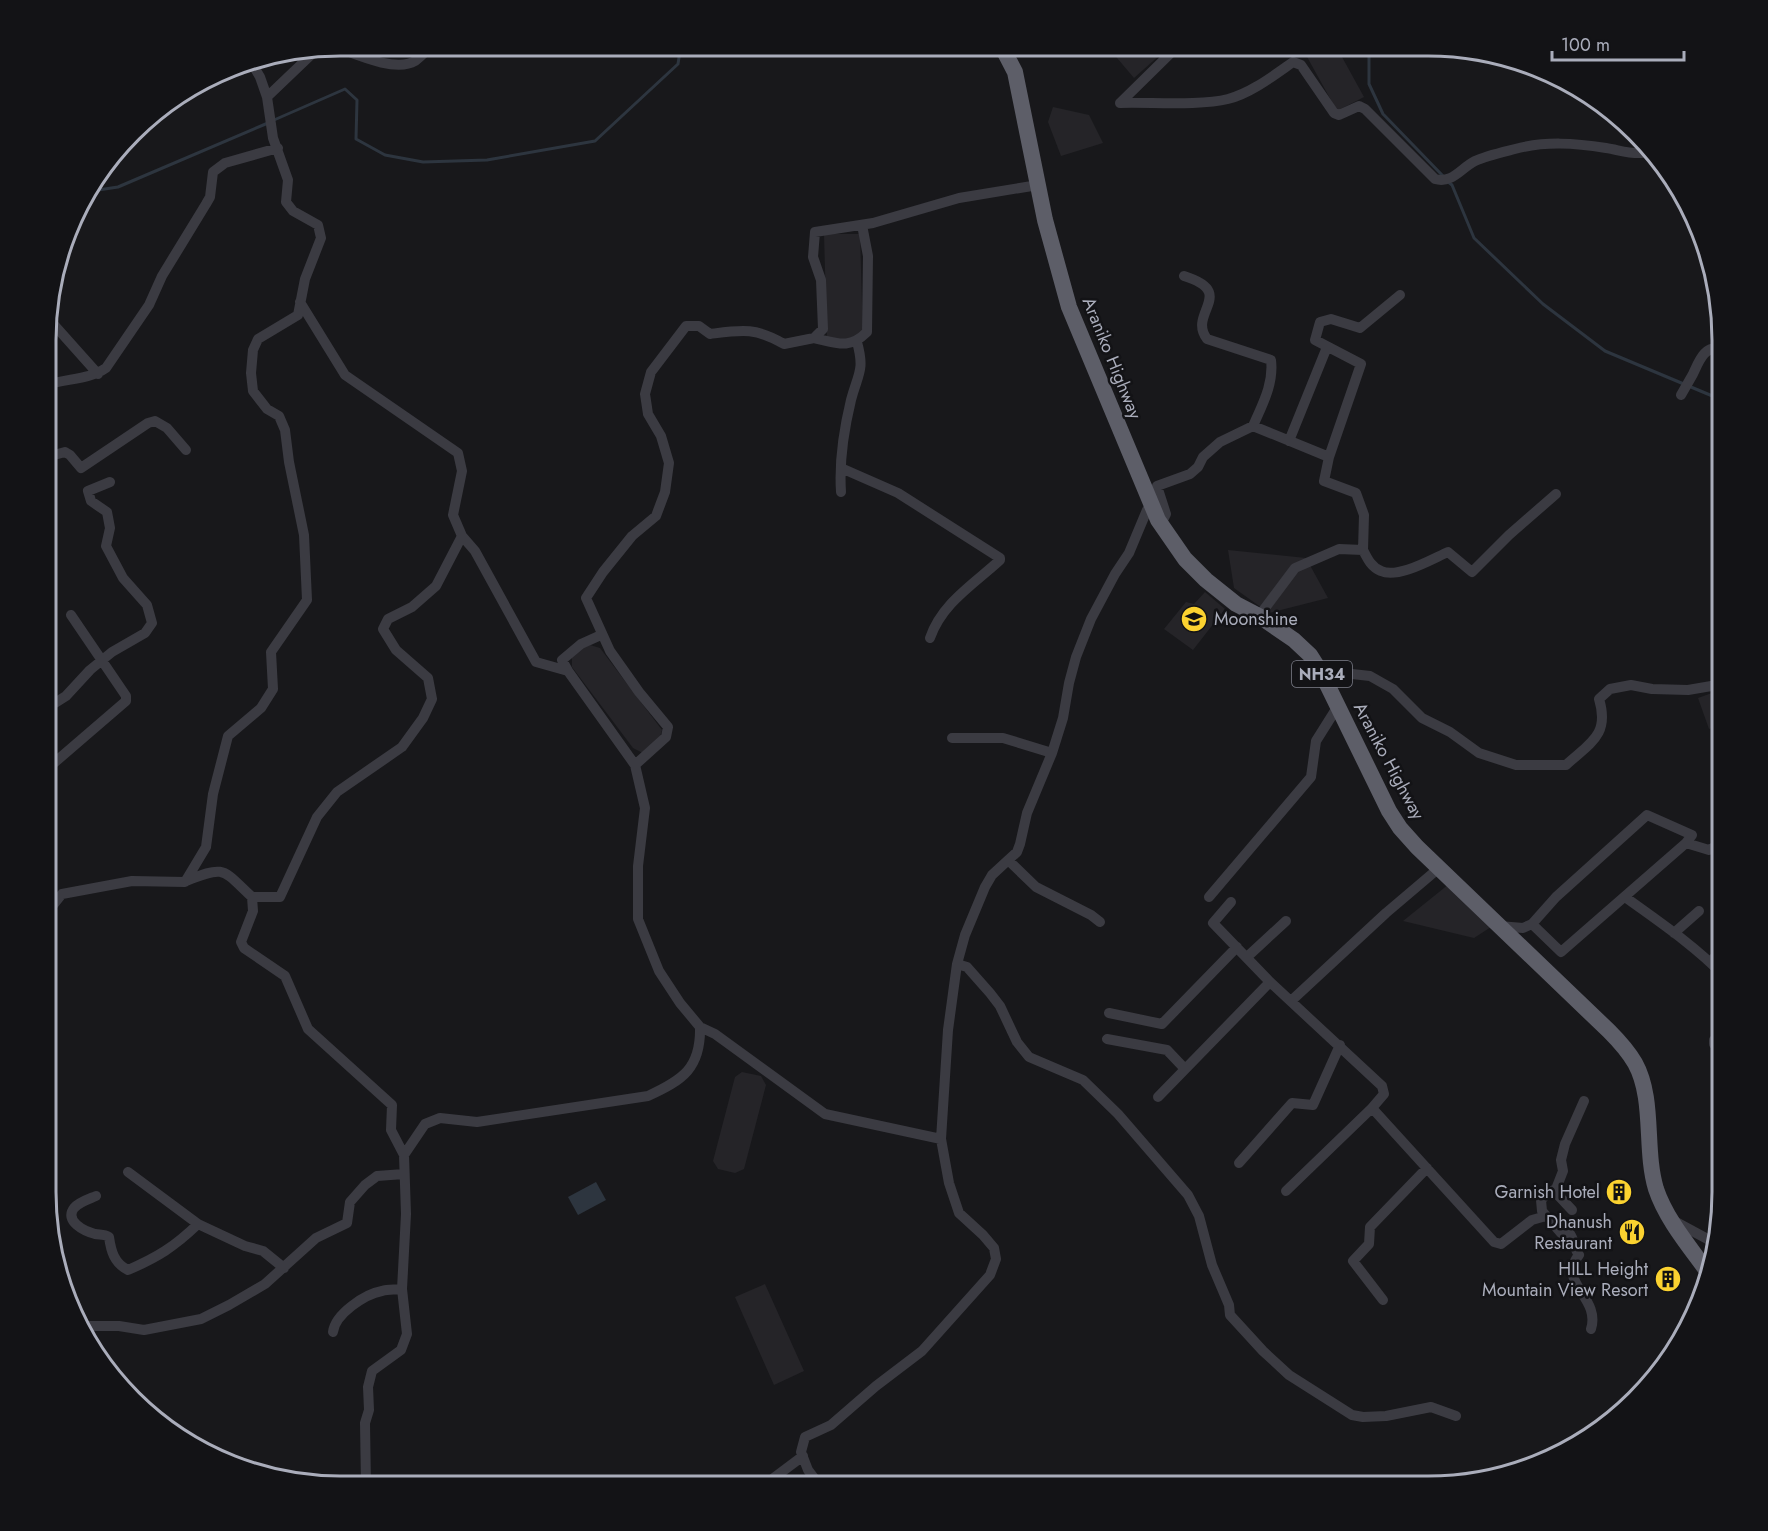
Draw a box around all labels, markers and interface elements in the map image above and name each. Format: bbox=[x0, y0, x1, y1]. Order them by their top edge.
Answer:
scale bar bbox=[1552, 24, 1684, 62]
text: 100 m bbox=[1561, 32, 1610, 58]
street label: Araniko Highway bbox=[1076, 293, 1148, 423]
school or university icon: Moonshine bbox=[1179, 604, 1209, 634]
place label: Moonshine bbox=[1214, 606, 1298, 632]
road number: NH34 bbox=[1292, 661, 1352, 687]
street label: Araniko Highway bbox=[1347, 698, 1431, 824]
building icon: Garnish Hotel bbox=[1604, 1177, 1634, 1207]
place label: Garnish Hotel bbox=[1495, 1179, 1600, 1205]
place label: Dhanush Restaurant bbox=[1534, 1209, 1613, 1256]
restaurant icon: Dhanush Restaurant bbox=[1617, 1217, 1647, 1247]
place label: HILL Height Mountain View Resort bbox=[1482, 1256, 1649, 1303]
building icon: HILL Height Mountain View Resort bbox=[1653, 1264, 1683, 1294]

